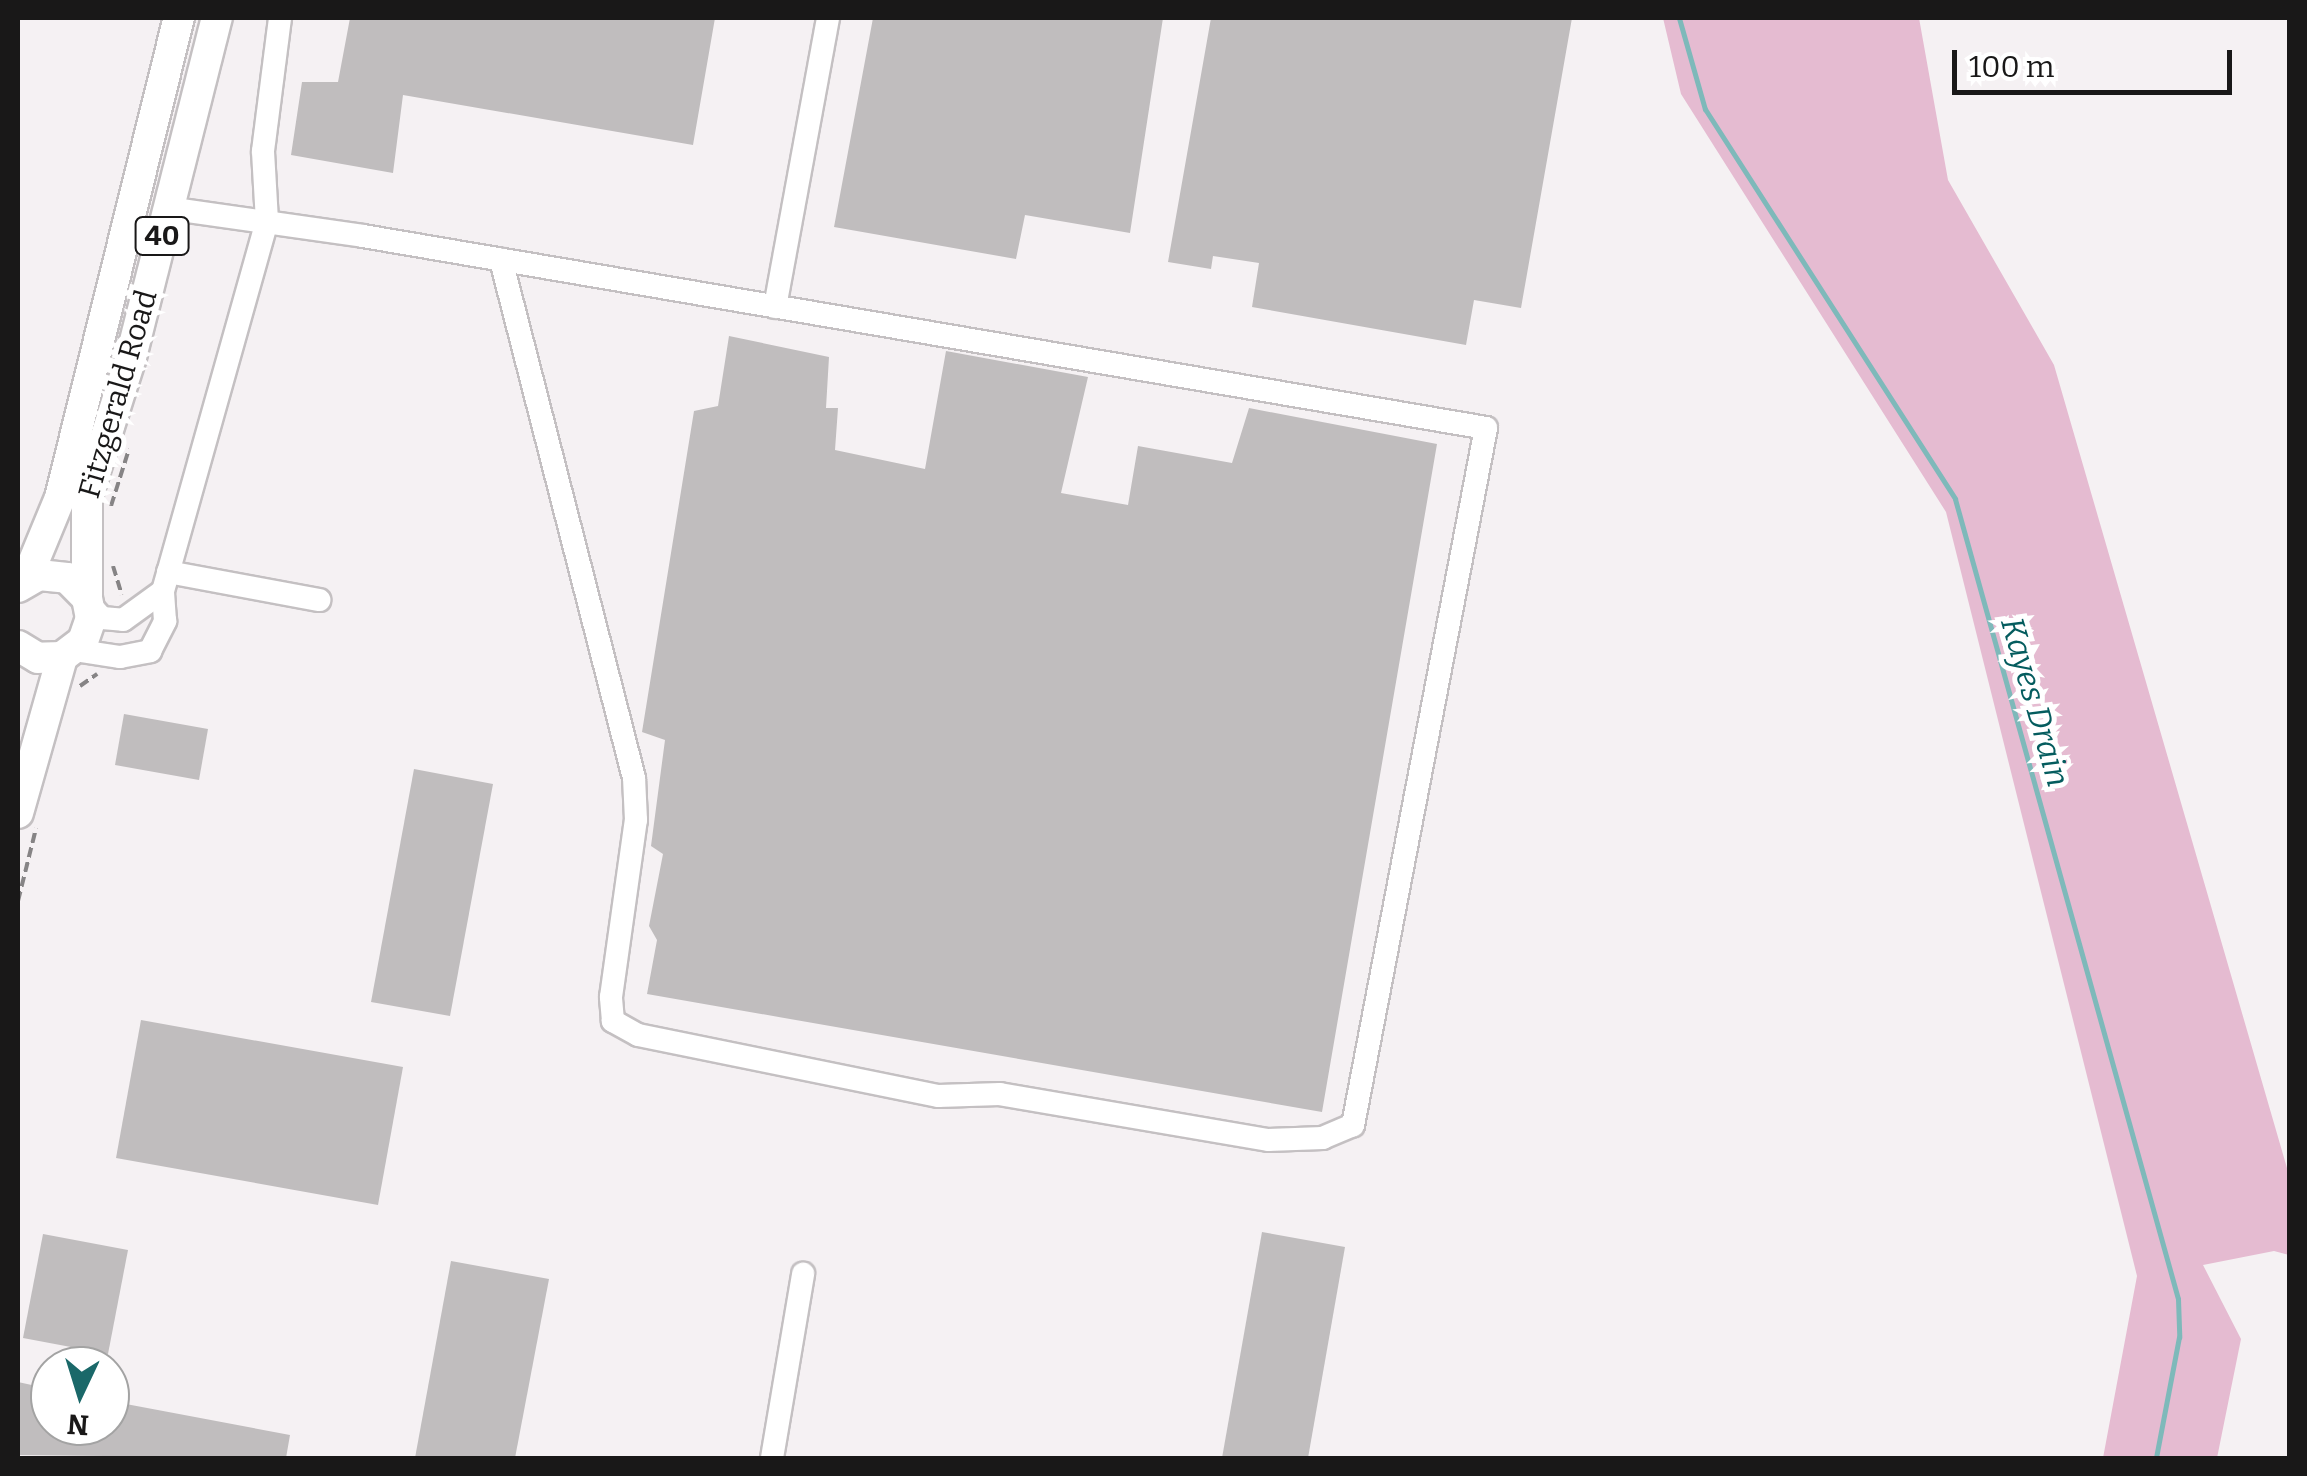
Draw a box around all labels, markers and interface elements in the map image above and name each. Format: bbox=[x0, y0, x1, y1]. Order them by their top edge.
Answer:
scale bar bbox=[1957, 30, 2237, 92]
text: 100 m bbox=[1969, 49, 2054, 85]
road number: 40 bbox=[134, 213, 190, 259]
street label: Fitzgerald Road bbox=[71, 286, 165, 502]
water label: Kayes Drain bbox=[1993, 613, 2077, 791]
north arrow bbox=[30, 1346, 130, 1446]
text: N bbox=[66, 1407, 90, 1442]

